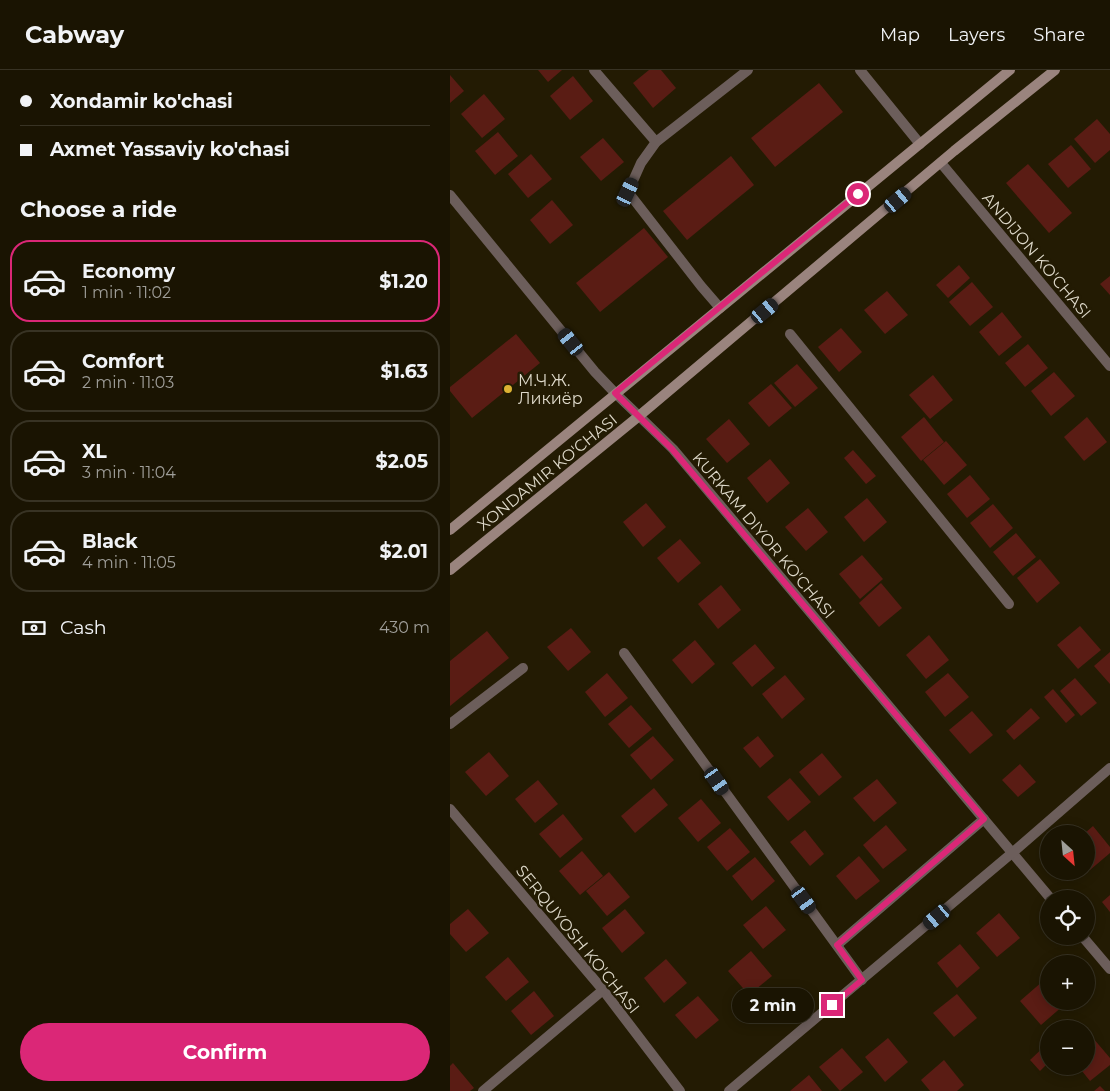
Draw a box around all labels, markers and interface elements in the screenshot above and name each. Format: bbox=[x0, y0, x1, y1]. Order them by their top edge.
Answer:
text: Cabway bbox=[25, 20, 124, 49]
text: Map bbox=[880, 24, 920, 46]
text: Layers bbox=[948, 24, 1005, 46]
text: Share bbox=[1033, 24, 1085, 46]
text: Xondamir ko'chasi bbox=[50, 90, 233, 113]
text: Axmet Yassaviy ko'chasi bbox=[50, 138, 290, 161]
car bbox=[614, 175, 641, 209]
route start bbox=[847, 183, 869, 205]
car bbox=[881, 185, 914, 215]
street label: ANDIJON KO'CHASI bbox=[978, 188, 1095, 322]
text: Choose a ride bbox=[20, 196, 177, 223]
icon: car bbox=[22, 259, 67, 304]
text: Economy bbox=[82, 260, 175, 283]
text: $1.20 bbox=[379, 270, 428, 293]
text: 1 min · 11:02 bbox=[82, 283, 171, 302]
car bbox=[748, 296, 781, 326]
car bbox=[555, 326, 586, 358]
icon: car bbox=[22, 349, 67, 394]
text: Comfort bbox=[82, 350, 164, 373]
text: $1.63 bbox=[381, 360, 428, 383]
place label: М.Ч.Ж. Ликиёр bbox=[518, 371, 583, 408]
text: 2 min · 11:03 bbox=[82, 373, 174, 392]
marker: М.Ч.Ж. Ликиёр bbox=[502, 383, 514, 395]
street label: XONDAMIR KO'CHASI bbox=[474, 410, 621, 535]
icon: car bbox=[22, 439, 67, 484]
text: XL bbox=[82, 440, 107, 463]
street label: KURKAM DIYOR KO'CHASI bbox=[688, 448, 839, 622]
text: $2.05 bbox=[376, 450, 428, 473]
text: 3 min · 11:04 bbox=[82, 463, 176, 482]
icon: car bbox=[22, 529, 67, 574]
text: Black bbox=[82, 530, 138, 553]
text: $2.01 bbox=[379, 540, 428, 563]
text: 4 min · 11:05 bbox=[82, 553, 176, 572]
icon: cash bbox=[20, 614, 48, 642]
text: Cash bbox=[60, 616, 107, 639]
text: 430 m bbox=[379, 618, 430, 637]
car bbox=[702, 764, 731, 798]
north arrow bbox=[1040, 825, 1095, 880]
map controls bbox=[1040, 825, 1095, 1075]
street label: SERQUYOSH KO'CHASI bbox=[512, 861, 643, 1017]
car bbox=[789, 883, 818, 917]
button: locate bbox=[1040, 890, 1095, 945]
car bbox=[920, 902, 953, 932]
button: + bbox=[1040, 955, 1095, 1010]
callout: 2 min bbox=[732, 988, 814, 1022]
route end bbox=[821, 994, 843, 1016]
text: 2 min bbox=[750, 996, 796, 1015]
button: − bbox=[1040, 1020, 1095, 1075]
button: Confirm bbox=[20, 1023, 430, 1081]

